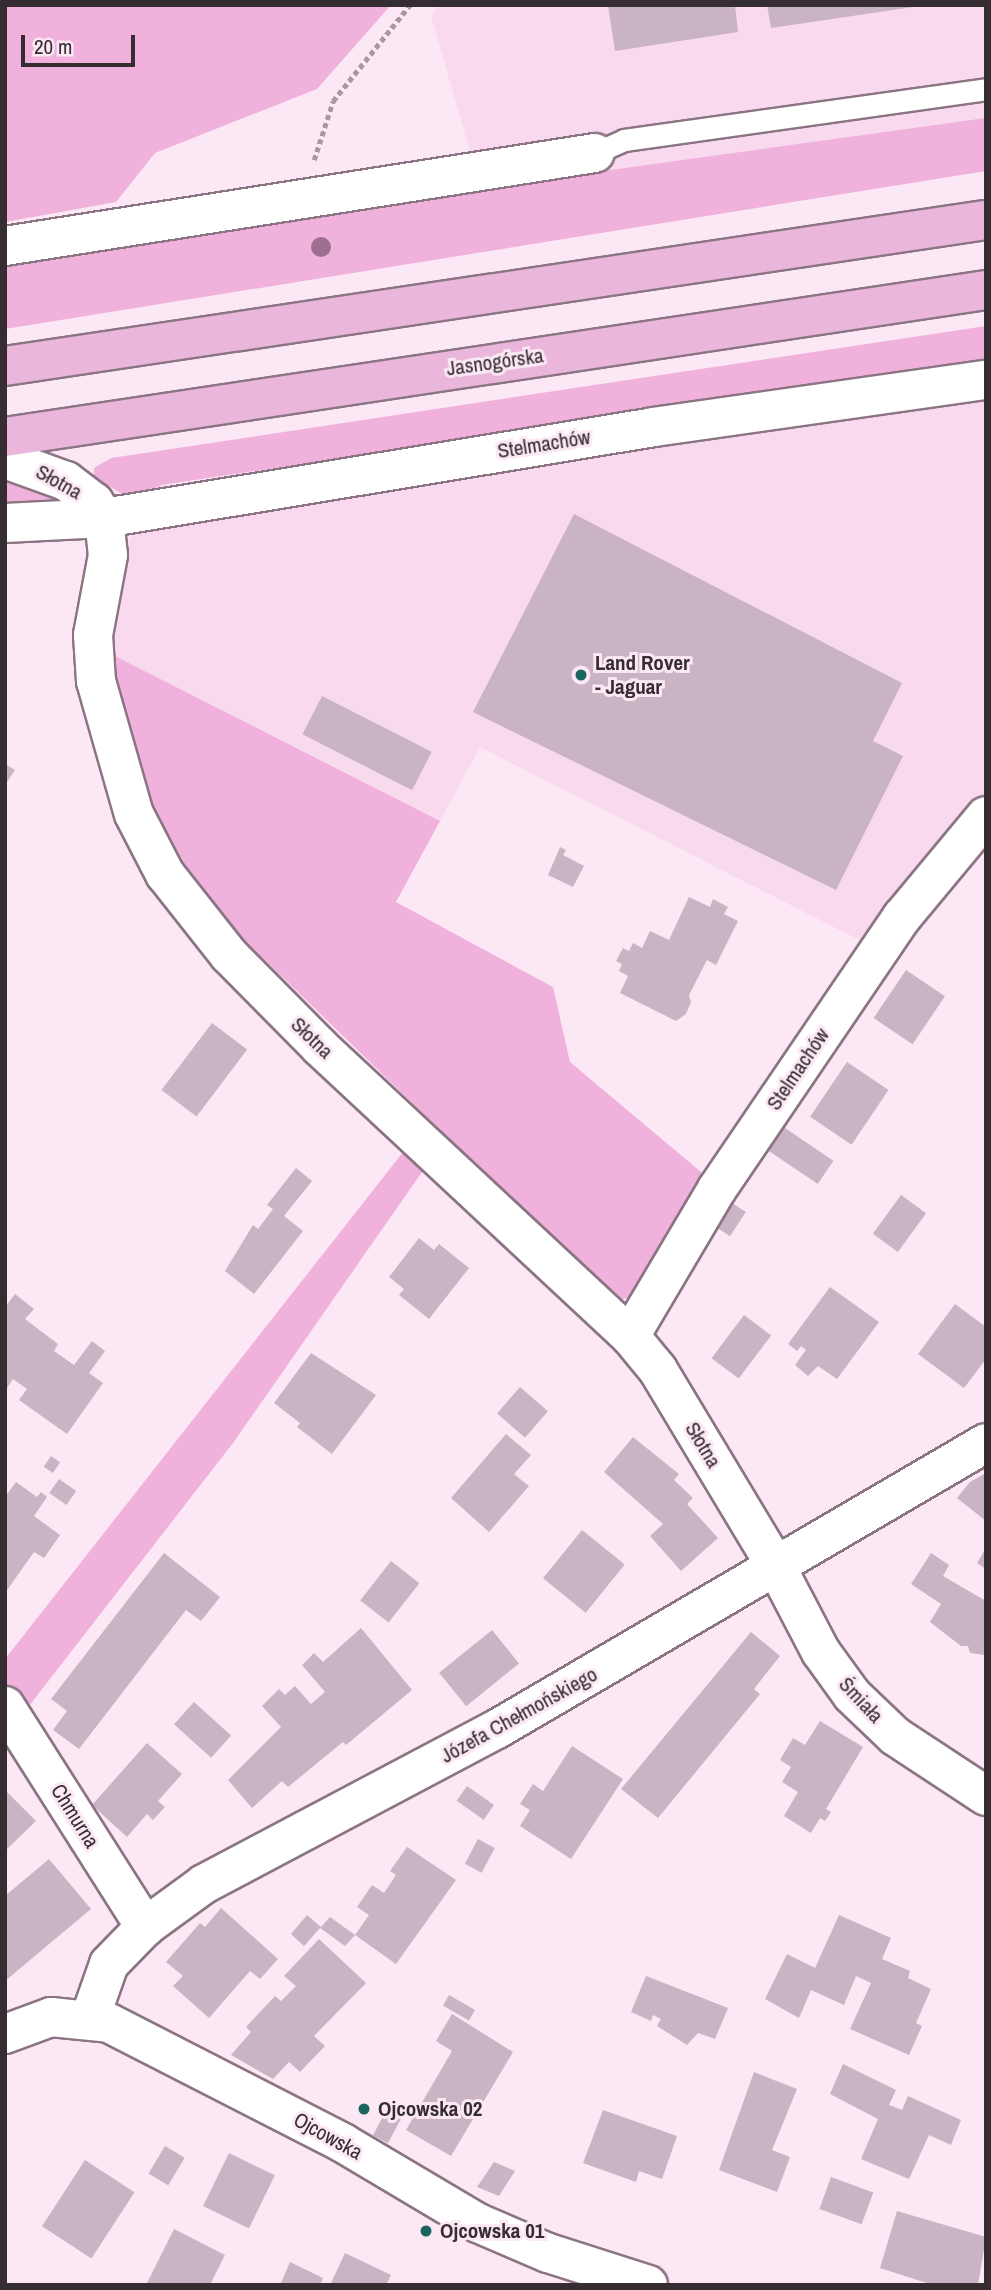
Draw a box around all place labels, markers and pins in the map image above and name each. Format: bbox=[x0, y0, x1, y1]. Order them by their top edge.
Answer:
place label: Land Rover - Jaguar bbox=[595, 650, 690, 700]
marker: Land Rover - Jaguar bbox=[573, 667, 589, 683]
place label: Ojcowska 02 bbox=[378, 2096, 482, 2122]
marker: Ojcowska 02 bbox=[356, 2101, 372, 2117]
place label: Ojcowska 01 bbox=[440, 2218, 544, 2244]
marker: Ojcowska 01 bbox=[418, 2223, 434, 2239]

